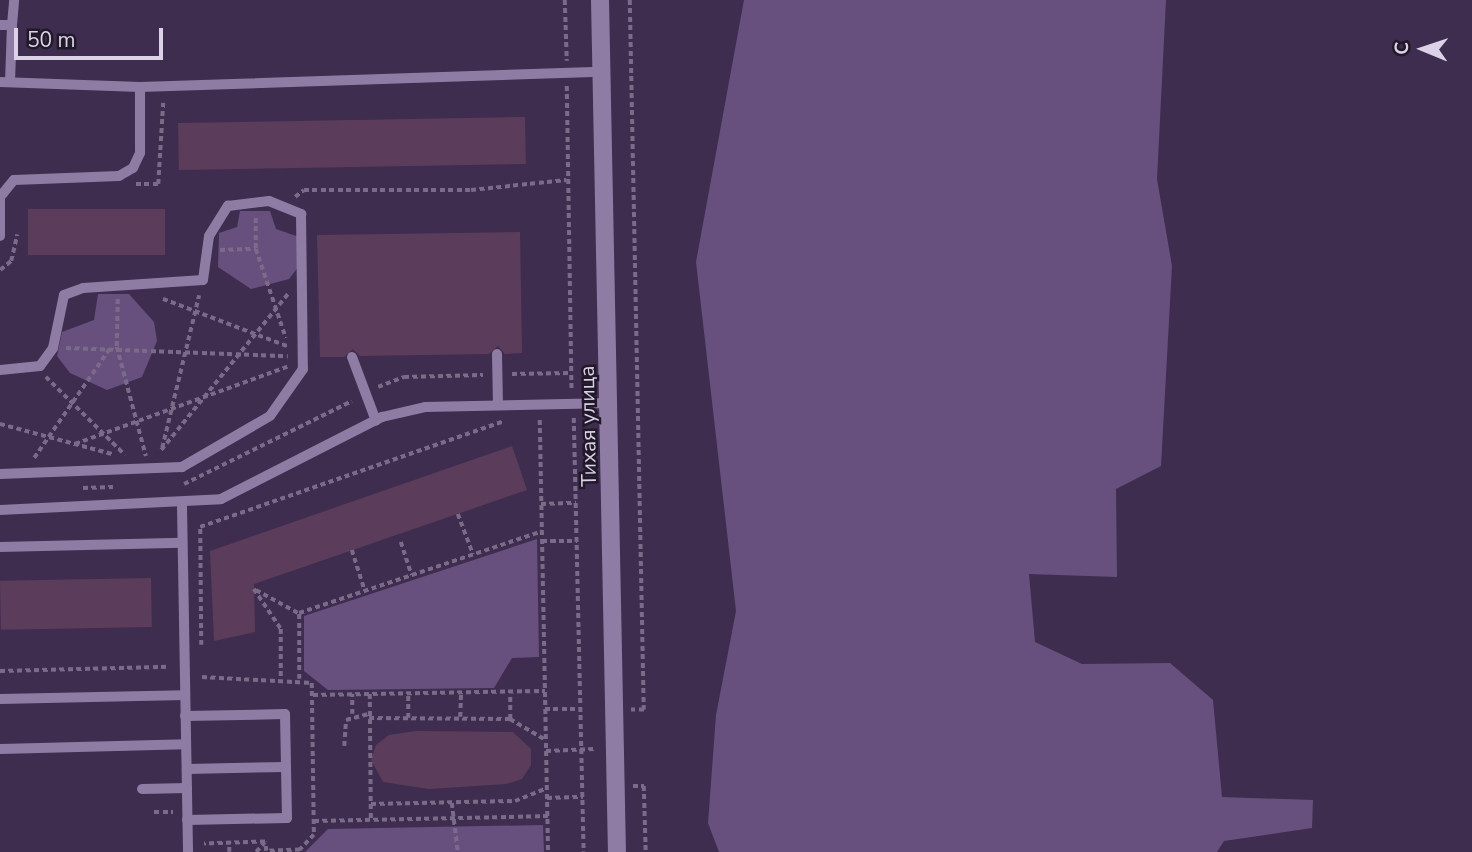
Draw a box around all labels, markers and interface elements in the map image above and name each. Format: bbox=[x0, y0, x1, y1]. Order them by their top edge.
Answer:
scale bar bbox=[18, 14, 166, 58]
north arrow bbox=[1388, 14, 1458, 84]
text: 50 m bbox=[27, 26, 76, 54]
text: С bbox=[1389, 41, 1415, 55]
street label: Тихая улица bbox=[574, 365, 602, 487]

